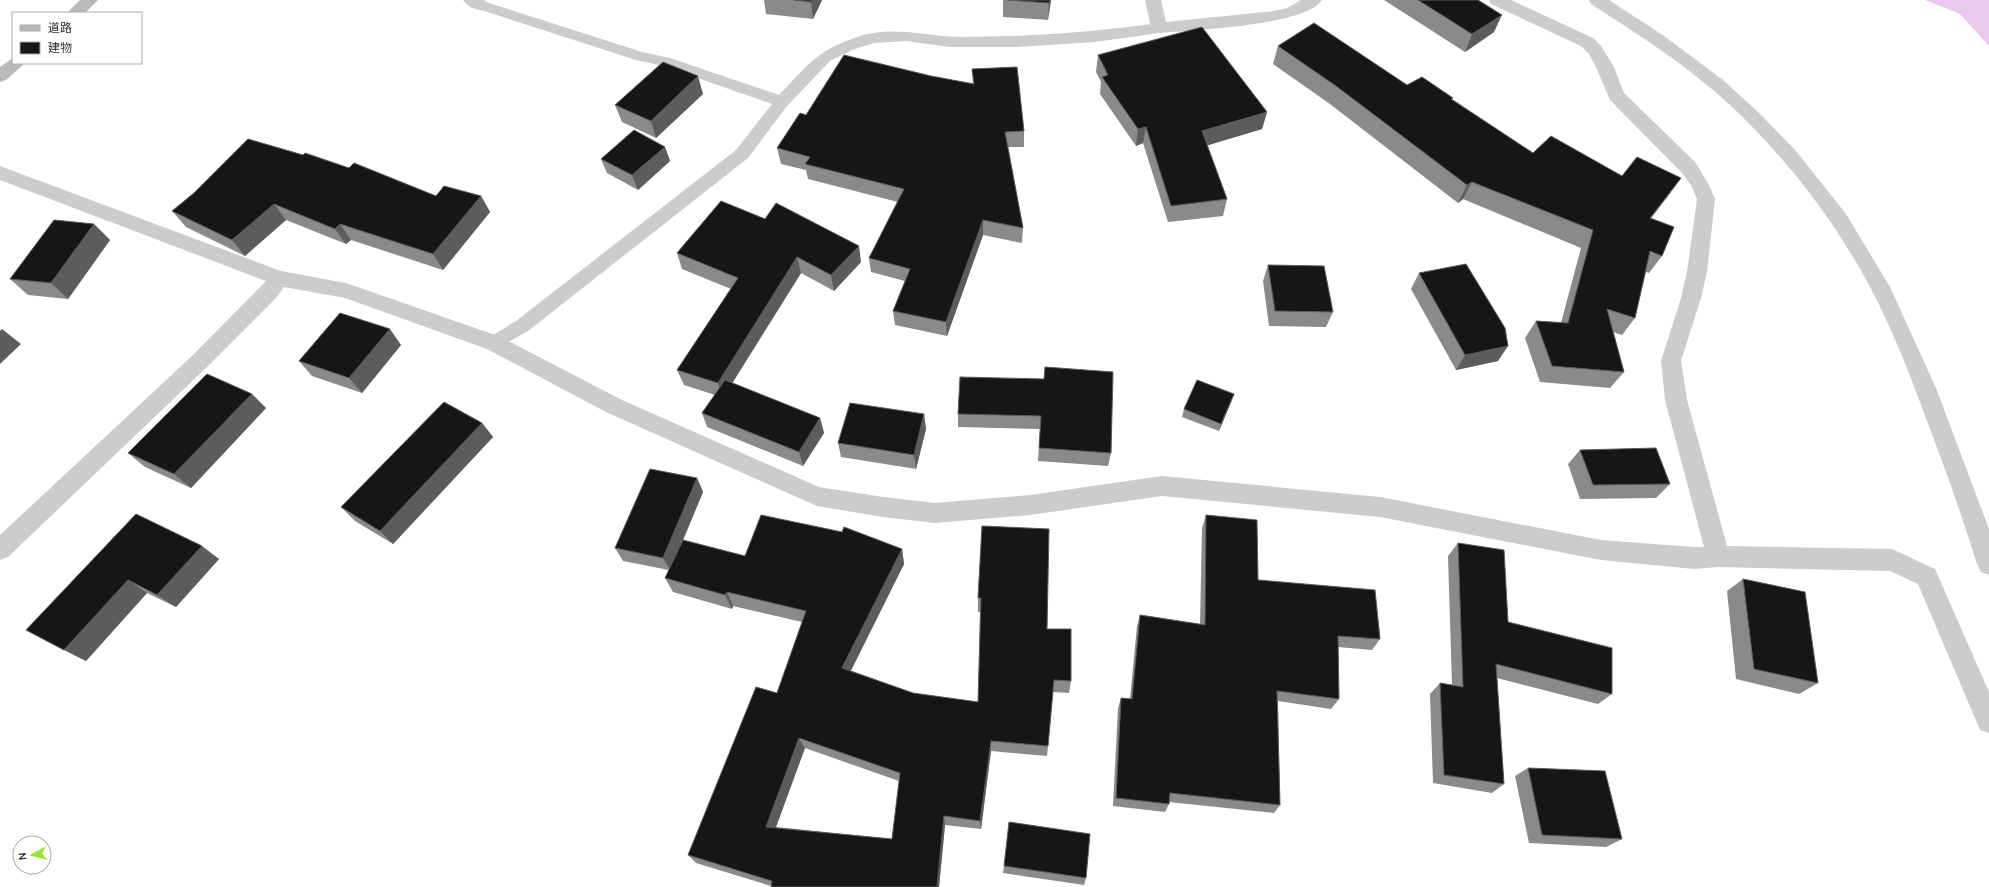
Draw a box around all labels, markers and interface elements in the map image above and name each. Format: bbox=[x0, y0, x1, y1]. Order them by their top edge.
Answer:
legend bbox=[12, 12, 142, 64]
text: 道路 bbox=[48, 21, 72, 35]
text: 建物 bbox=[48, 41, 72, 55]
north arrow bbox=[12, 835, 52, 875]
text: N bbox=[16, 851, 30, 861]

